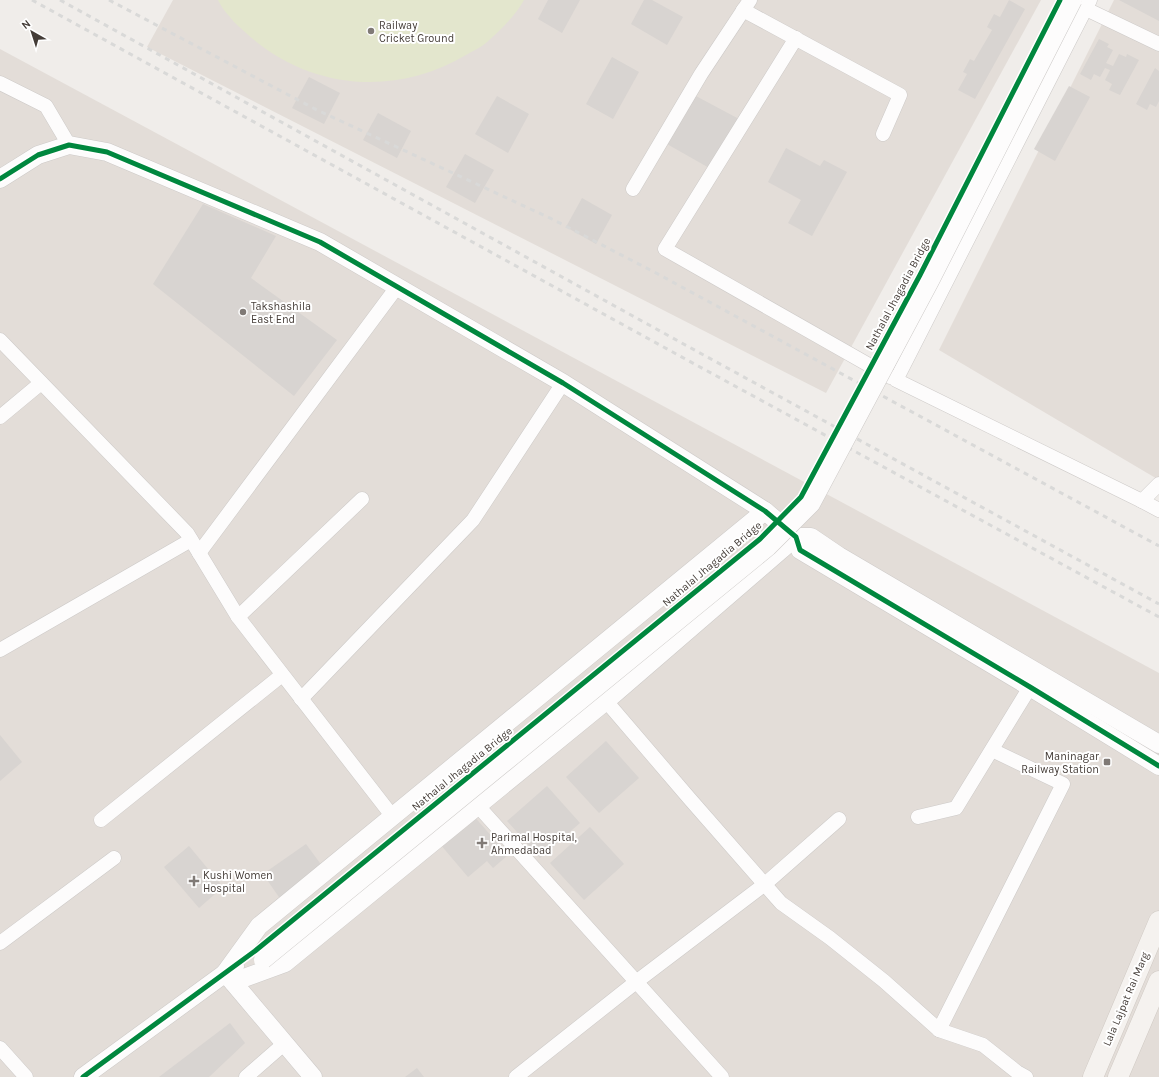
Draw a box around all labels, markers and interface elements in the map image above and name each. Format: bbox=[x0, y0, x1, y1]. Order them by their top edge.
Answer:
north arrow bbox=[12, 12, 52, 52]
text: N bbox=[19, 17, 33, 32]
place label: Railway Cricket Ground bbox=[379, 19, 454, 45]
marker: Railway Cricket Ground bbox=[366, 26, 376, 36]
street label: Nathalal Jhagadia Bridge bbox=[863, 235, 933, 352]
place label: Takshashila East End bbox=[251, 300, 311, 326]
marker: Takshashila East End bbox=[238, 307, 248, 317]
street label: Nathalal Jhagadia Bridge bbox=[660, 518, 765, 609]
street label: Nathalal Jhagadia Bridge bbox=[409, 724, 515, 814]
place label: Maninagar Railway Station bbox=[1021, 750, 1099, 776]
marker: Maninagar Railway Station bbox=[1102, 757, 1112, 767]
place label: Parimal Hospital, Ahmedabad bbox=[491, 831, 577, 857]
marker: Parimal Hospital, Ahmedabad bbox=[476, 837, 488, 849]
place label: Kushi Women Hospital bbox=[203, 869, 273, 895]
marker: Kushi Women Hospital bbox=[188, 875, 200, 887]
street label: Lala Lajpat Rai Marg bbox=[1100, 949, 1152, 1048]

